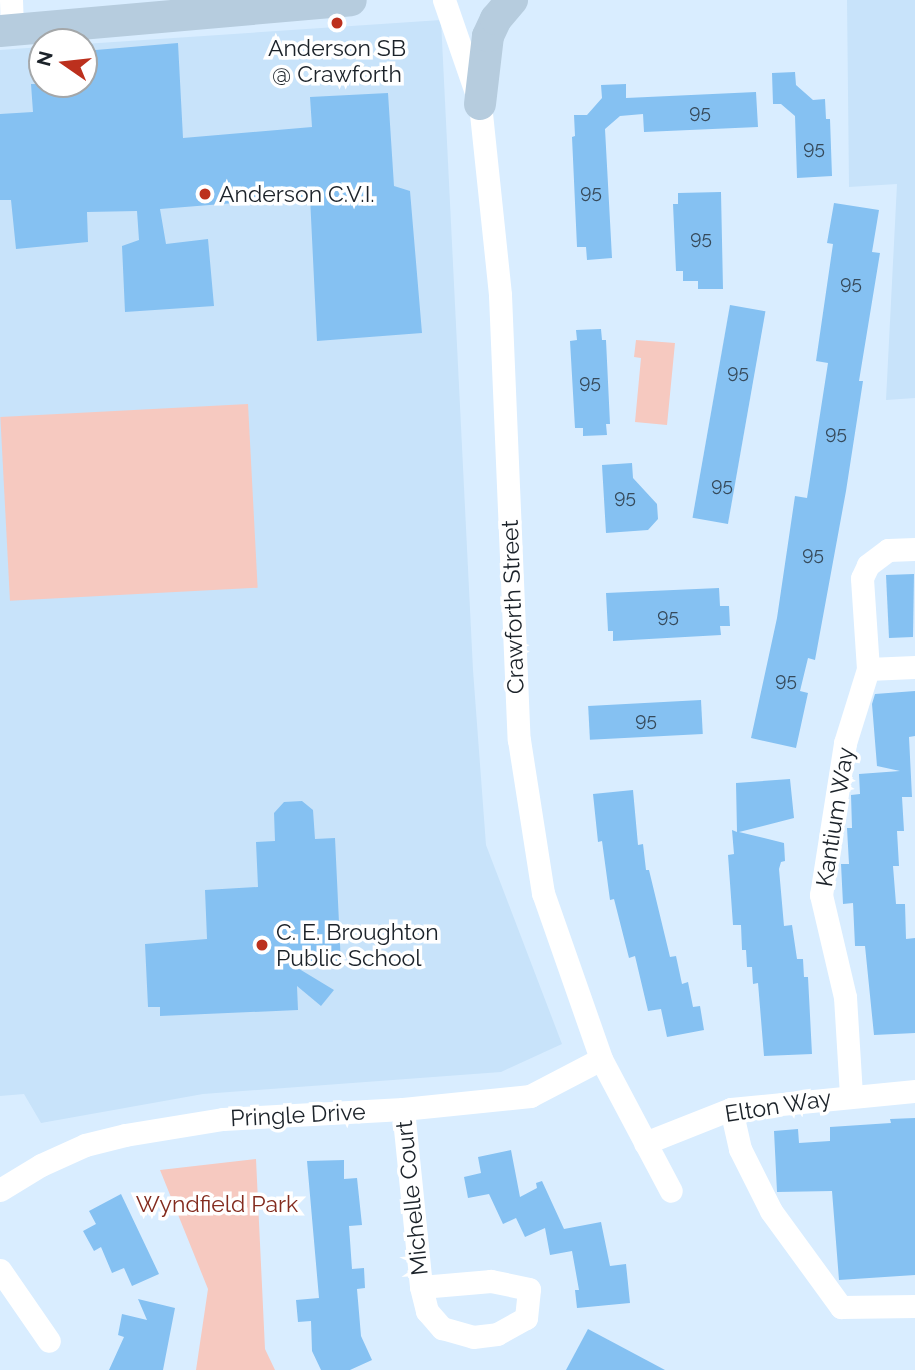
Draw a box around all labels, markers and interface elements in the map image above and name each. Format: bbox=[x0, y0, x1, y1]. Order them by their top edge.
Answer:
marker: Anderson SB @ Crawforth bbox=[329, 15, 345, 31]
north arrow bbox=[28, 28, 98, 98]
place label: Anderson SB @ Crawforth bbox=[268, 34, 406, 88]
text: N bbox=[32, 49, 57, 68]
house number: 95 bbox=[689, 101, 711, 123]
house number: 95 bbox=[803, 137, 825, 159]
place label: Anderson C.V.I. bbox=[219, 180, 375, 208]
house number: 95 bbox=[580, 181, 602, 203]
marker: Anderson C.V.I. bbox=[197, 186, 213, 202]
house number: 95 bbox=[690, 227, 712, 249]
house number: 95 bbox=[840, 272, 862, 294]
house number: 95 bbox=[727, 361, 749, 383]
house number: 95 bbox=[579, 371, 601, 393]
house number: 95 bbox=[825, 422, 847, 444]
house number: 95 bbox=[711, 474, 733, 496]
house number: 95 bbox=[614, 486, 636, 508]
street label: Crawforth Street bbox=[496, 519, 530, 695]
house number: 95 bbox=[802, 543, 824, 565]
house number: 95 bbox=[657, 605, 679, 627]
house number: 95 bbox=[775, 669, 797, 691]
house number: 95 bbox=[635, 709, 657, 731]
street label: Kantium Way bbox=[810, 745, 860, 889]
place label: C. E. Broughton Public School bbox=[276, 918, 439, 972]
marker: C. E. Broughton Public School bbox=[254, 937, 270, 953]
street label: Elton Way bbox=[722, 1084, 834, 1128]
street label: Pringle Drive bbox=[230, 1098, 366, 1132]
street label: Michelle Court bbox=[390, 1119, 434, 1277]
park label: Wyndfield Park bbox=[136, 1190, 298, 1218]

